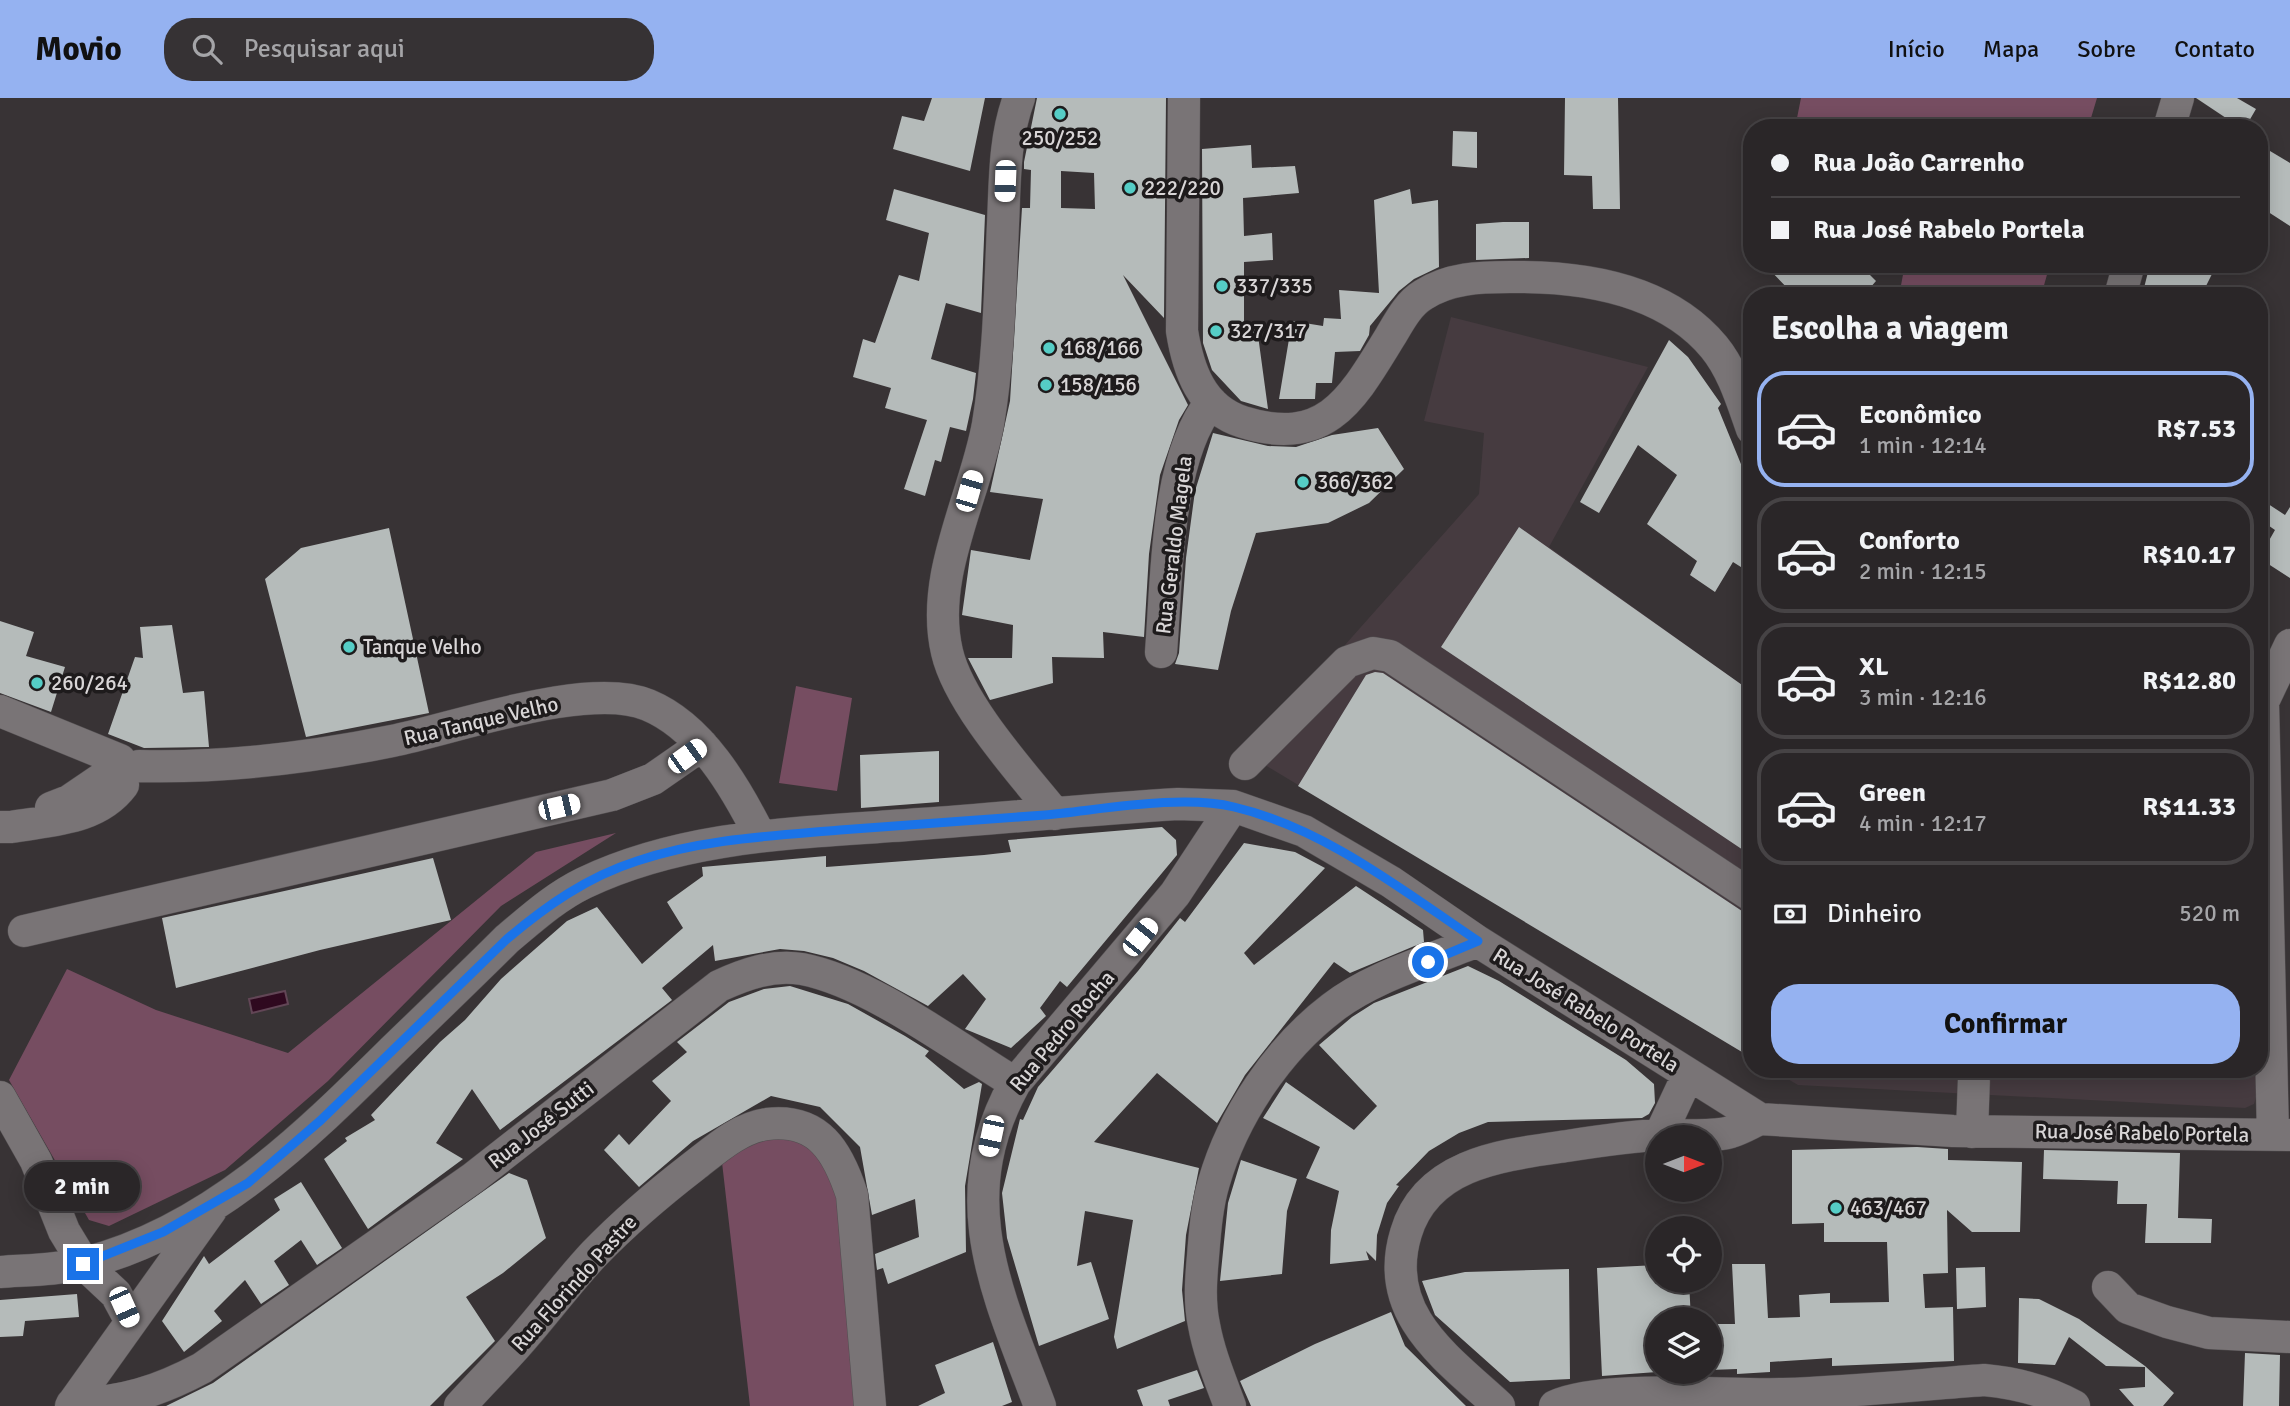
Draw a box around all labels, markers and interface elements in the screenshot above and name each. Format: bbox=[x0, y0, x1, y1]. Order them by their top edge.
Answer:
search box bbox=[164, 18, 654, 81]
text: Movio bbox=[35, 29, 122, 70]
icon: search bbox=[188, 30, 226, 68]
text: Pesquisar aqui bbox=[244, 33, 405, 65]
text: Início bbox=[1888, 34, 1945, 64]
text: Mapa bbox=[1983, 34, 2039, 64]
text: Sobre bbox=[2077, 34, 2136, 64]
text: Contato bbox=[2174, 34, 2255, 64]
marker: 250/252 bbox=[1052, 106, 1068, 122]
place label: 250/252 bbox=[1022, 125, 1098, 151]
text: Rua João Carrenho bbox=[1813, 147, 2024, 179]
car bbox=[994, 160, 1017, 202]
place label: 222/220 bbox=[1144, 175, 1221, 201]
marker: 222/220 bbox=[1122, 180, 1138, 196]
text: Rua José Rabelo Portela bbox=[1813, 214, 2085, 246]
place label: 337/335 bbox=[1236, 273, 1313, 299]
marker: 337/335 bbox=[1214, 278, 1230, 294]
text: Escolha a viagem bbox=[1771, 309, 2009, 348]
place label: 327/317 bbox=[1230, 318, 1307, 344]
marker: 327/317 bbox=[1208, 323, 1224, 339]
place label: 168/166 bbox=[1063, 335, 1140, 361]
marker: 168/166 bbox=[1041, 340, 1057, 356]
place label: 158/156 bbox=[1060, 372, 1137, 398]
marker: 158/156 bbox=[1038, 377, 1054, 393]
icon: car bbox=[1775, 398, 1838, 461]
text: Econômico bbox=[1859, 399, 1982, 431]
text: R$7.53 bbox=[2156, 413, 2236, 445]
text: 1 min · 12:14 bbox=[1859, 431, 1987, 460]
street label: Rua Geraldo Magela bbox=[1150, 454, 1198, 636]
car bbox=[954, 468, 985, 514]
place label: 366/362 bbox=[1317, 469, 1394, 495]
marker: 366/362 bbox=[1295, 474, 1311, 490]
icon: car bbox=[1775, 524, 1838, 587]
text: Conforto bbox=[1859, 525, 1960, 557]
text: R$10.17 bbox=[2142, 539, 2236, 571]
text: 2 min · 12:15 bbox=[1859, 557, 1987, 586]
place label: Tanque Velho bbox=[363, 634, 482, 660]
marker: Tanque Velho bbox=[341, 639, 357, 655]
icon: car bbox=[1775, 650, 1838, 713]
text: XL bbox=[1859, 651, 1889, 683]
text: R$12.80 bbox=[2142, 665, 2236, 697]
place label: 260/264 bbox=[51, 670, 128, 696]
marker: 260/264 bbox=[29, 675, 45, 691]
text: 3 min · 12:16 bbox=[1859, 683, 1987, 712]
street label: Rua Tanque Velho bbox=[401, 691, 561, 751]
car bbox=[664, 735, 711, 777]
icon: car bbox=[1775, 776, 1838, 839]
text: Green bbox=[1859, 777, 1926, 809]
text: R$11.33 bbox=[2142, 791, 2236, 823]
car bbox=[537, 792, 582, 822]
text: 4 min · 12:17 bbox=[1859, 809, 1987, 838]
icon: cash bbox=[1771, 895, 1809, 933]
text: Dinheiro bbox=[1827, 898, 1922, 930]
text: 520 m bbox=[2179, 899, 2240, 928]
car bbox=[1119, 914, 1162, 960]
street label: Rua José Rabelo Portela bbox=[1488, 942, 1684, 1078]
route start bbox=[1412, 946, 1444, 978]
street label: Rua Pedro Rocha bbox=[1004, 965, 1120, 1097]
button: Confirmar bbox=[1771, 984, 2240, 1064]
street label: Rua José Sutti bbox=[483, 1076, 599, 1174]
car bbox=[977, 1113, 1006, 1159]
street label: Rua José Rabelo Portela bbox=[2034, 1118, 2250, 1148]
north arrow bbox=[1645, 1125, 1722, 1202]
map controls bbox=[1645, 1125, 1722, 1384]
callout: 2 min bbox=[25, 1162, 141, 1212]
text: 2 min bbox=[54, 1172, 110, 1201]
place label: 463/467 bbox=[1850, 1195, 1927, 1221]
marker: 463/467 bbox=[1828, 1200, 1844, 1216]
street label: Rua Florindo Pastre bbox=[506, 1209, 642, 1357]
button: locate bbox=[1645, 1216, 1722, 1293]
route end bbox=[67, 1248, 99, 1280]
car bbox=[106, 1284, 143, 1330]
button: layers bbox=[1645, 1307, 1722, 1384]

